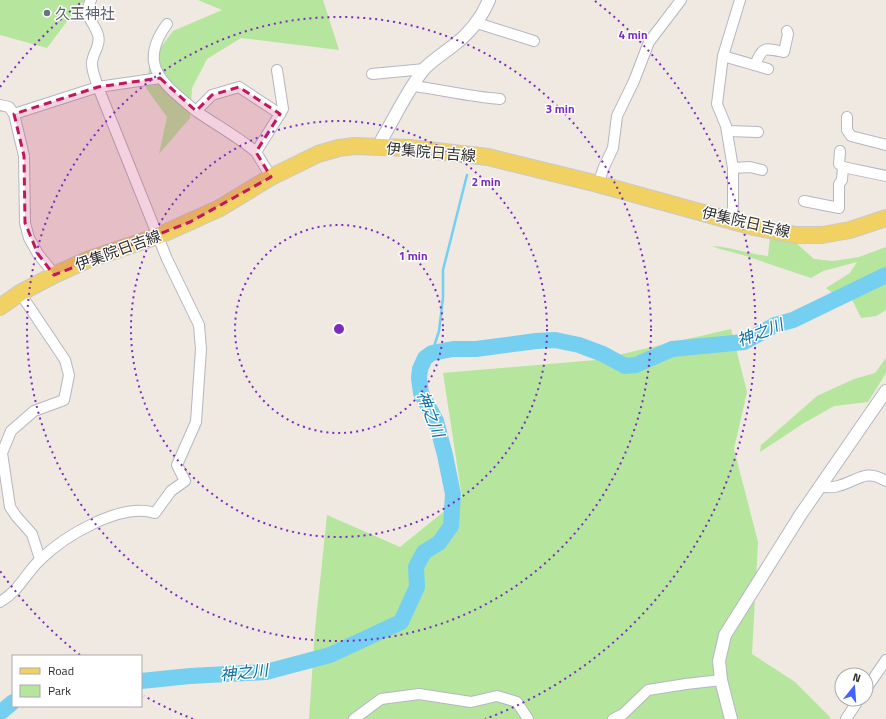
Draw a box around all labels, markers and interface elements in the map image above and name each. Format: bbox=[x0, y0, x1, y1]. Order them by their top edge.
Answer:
place label: 久玉神社 bbox=[55, 2, 115, 25]
marker: 久玉神社 bbox=[42, 8, 52, 18]
text: 4 min bbox=[618, 25, 648, 44]
text: 3 min bbox=[545, 99, 575, 118]
street label: 伊集院日吉線 bbox=[385, 137, 477, 167]
text: 2 min bbox=[471, 172, 501, 191]
street label: 伊集院日吉線 bbox=[700, 201, 792, 243]
street label: 伊集院日吉線 bbox=[72, 224, 164, 276]
text: 1 min bbox=[398, 246, 428, 265]
water label: 神之川 bbox=[733, 311, 789, 352]
centre of rings bbox=[332, 322, 346, 336]
water label: 神之川 bbox=[411, 387, 452, 443]
legend bbox=[12, 655, 142, 707]
water label: 神之川 bbox=[219, 657, 271, 686]
text: Road bbox=[48, 661, 74, 680]
north arrow bbox=[834, 667, 874, 707]
text: N bbox=[851, 669, 863, 686]
text: Park bbox=[48, 681, 71, 700]

